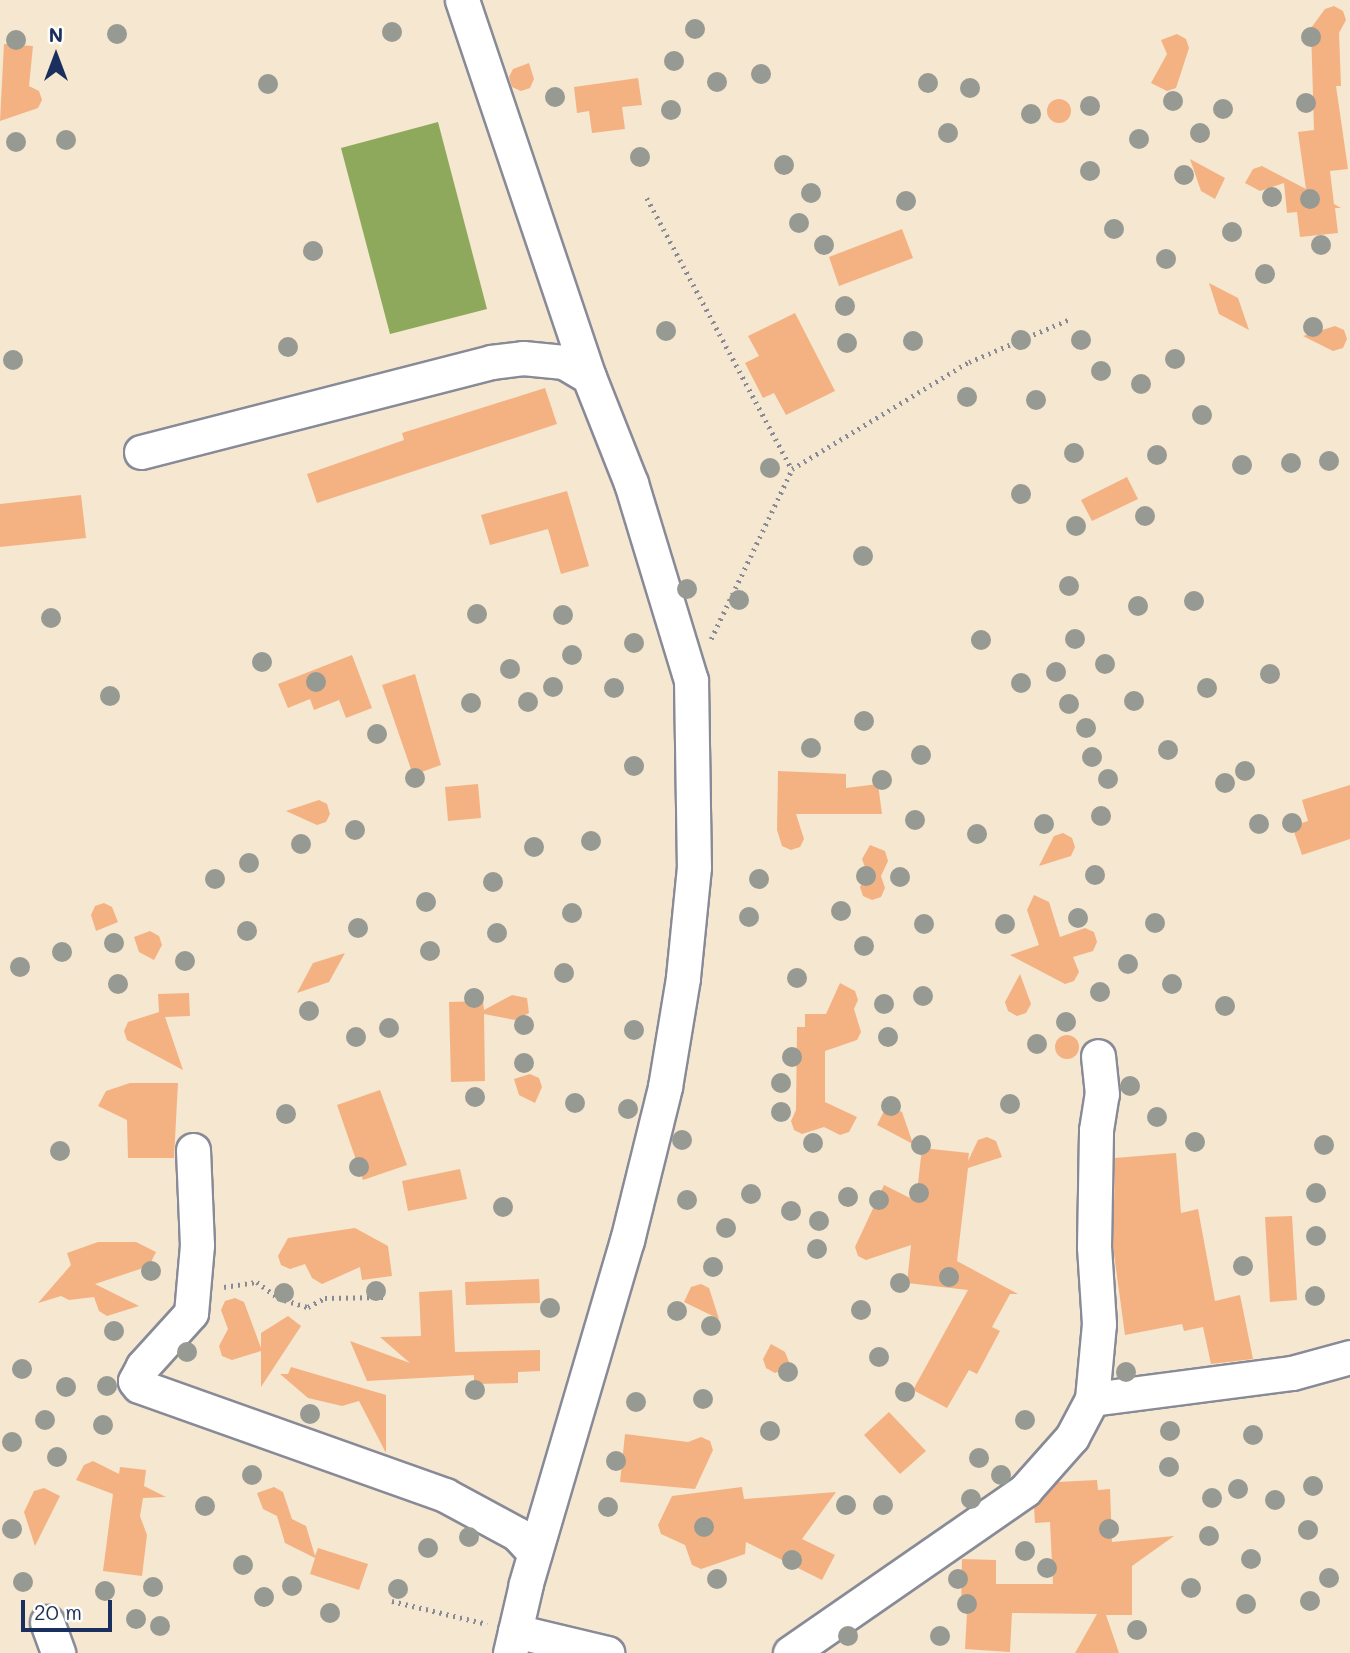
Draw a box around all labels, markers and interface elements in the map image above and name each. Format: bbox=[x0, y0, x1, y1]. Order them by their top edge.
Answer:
north arrow bbox=[21, 21, 91, 91]
text: N bbox=[49, 22, 63, 47]
scale bar bbox=[24, 1586, 116, 1630]
text: 20 m bbox=[34, 1598, 82, 1625]

